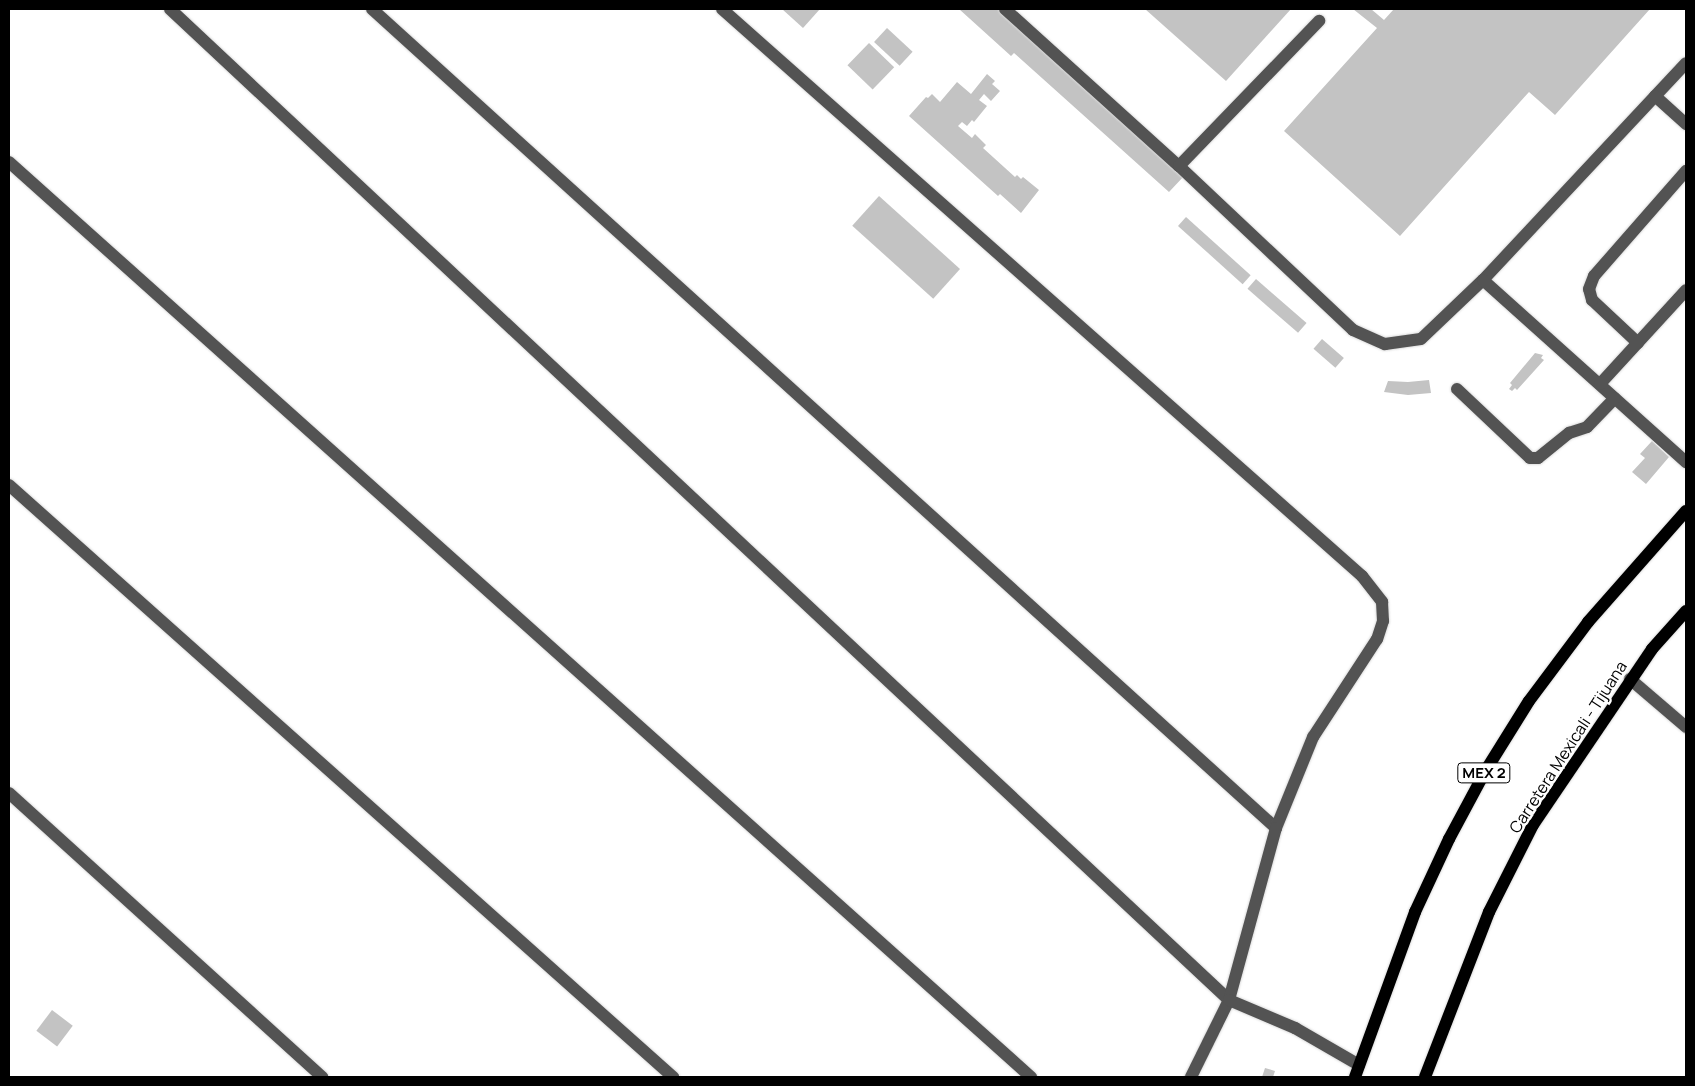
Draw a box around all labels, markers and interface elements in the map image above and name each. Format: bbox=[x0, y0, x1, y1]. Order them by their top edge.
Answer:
street label: Carretera Mexicali - Tijuana bbox=[1505, 657, 1631, 837]
road number: MEX 2 bbox=[1456, 760, 1512, 786]

